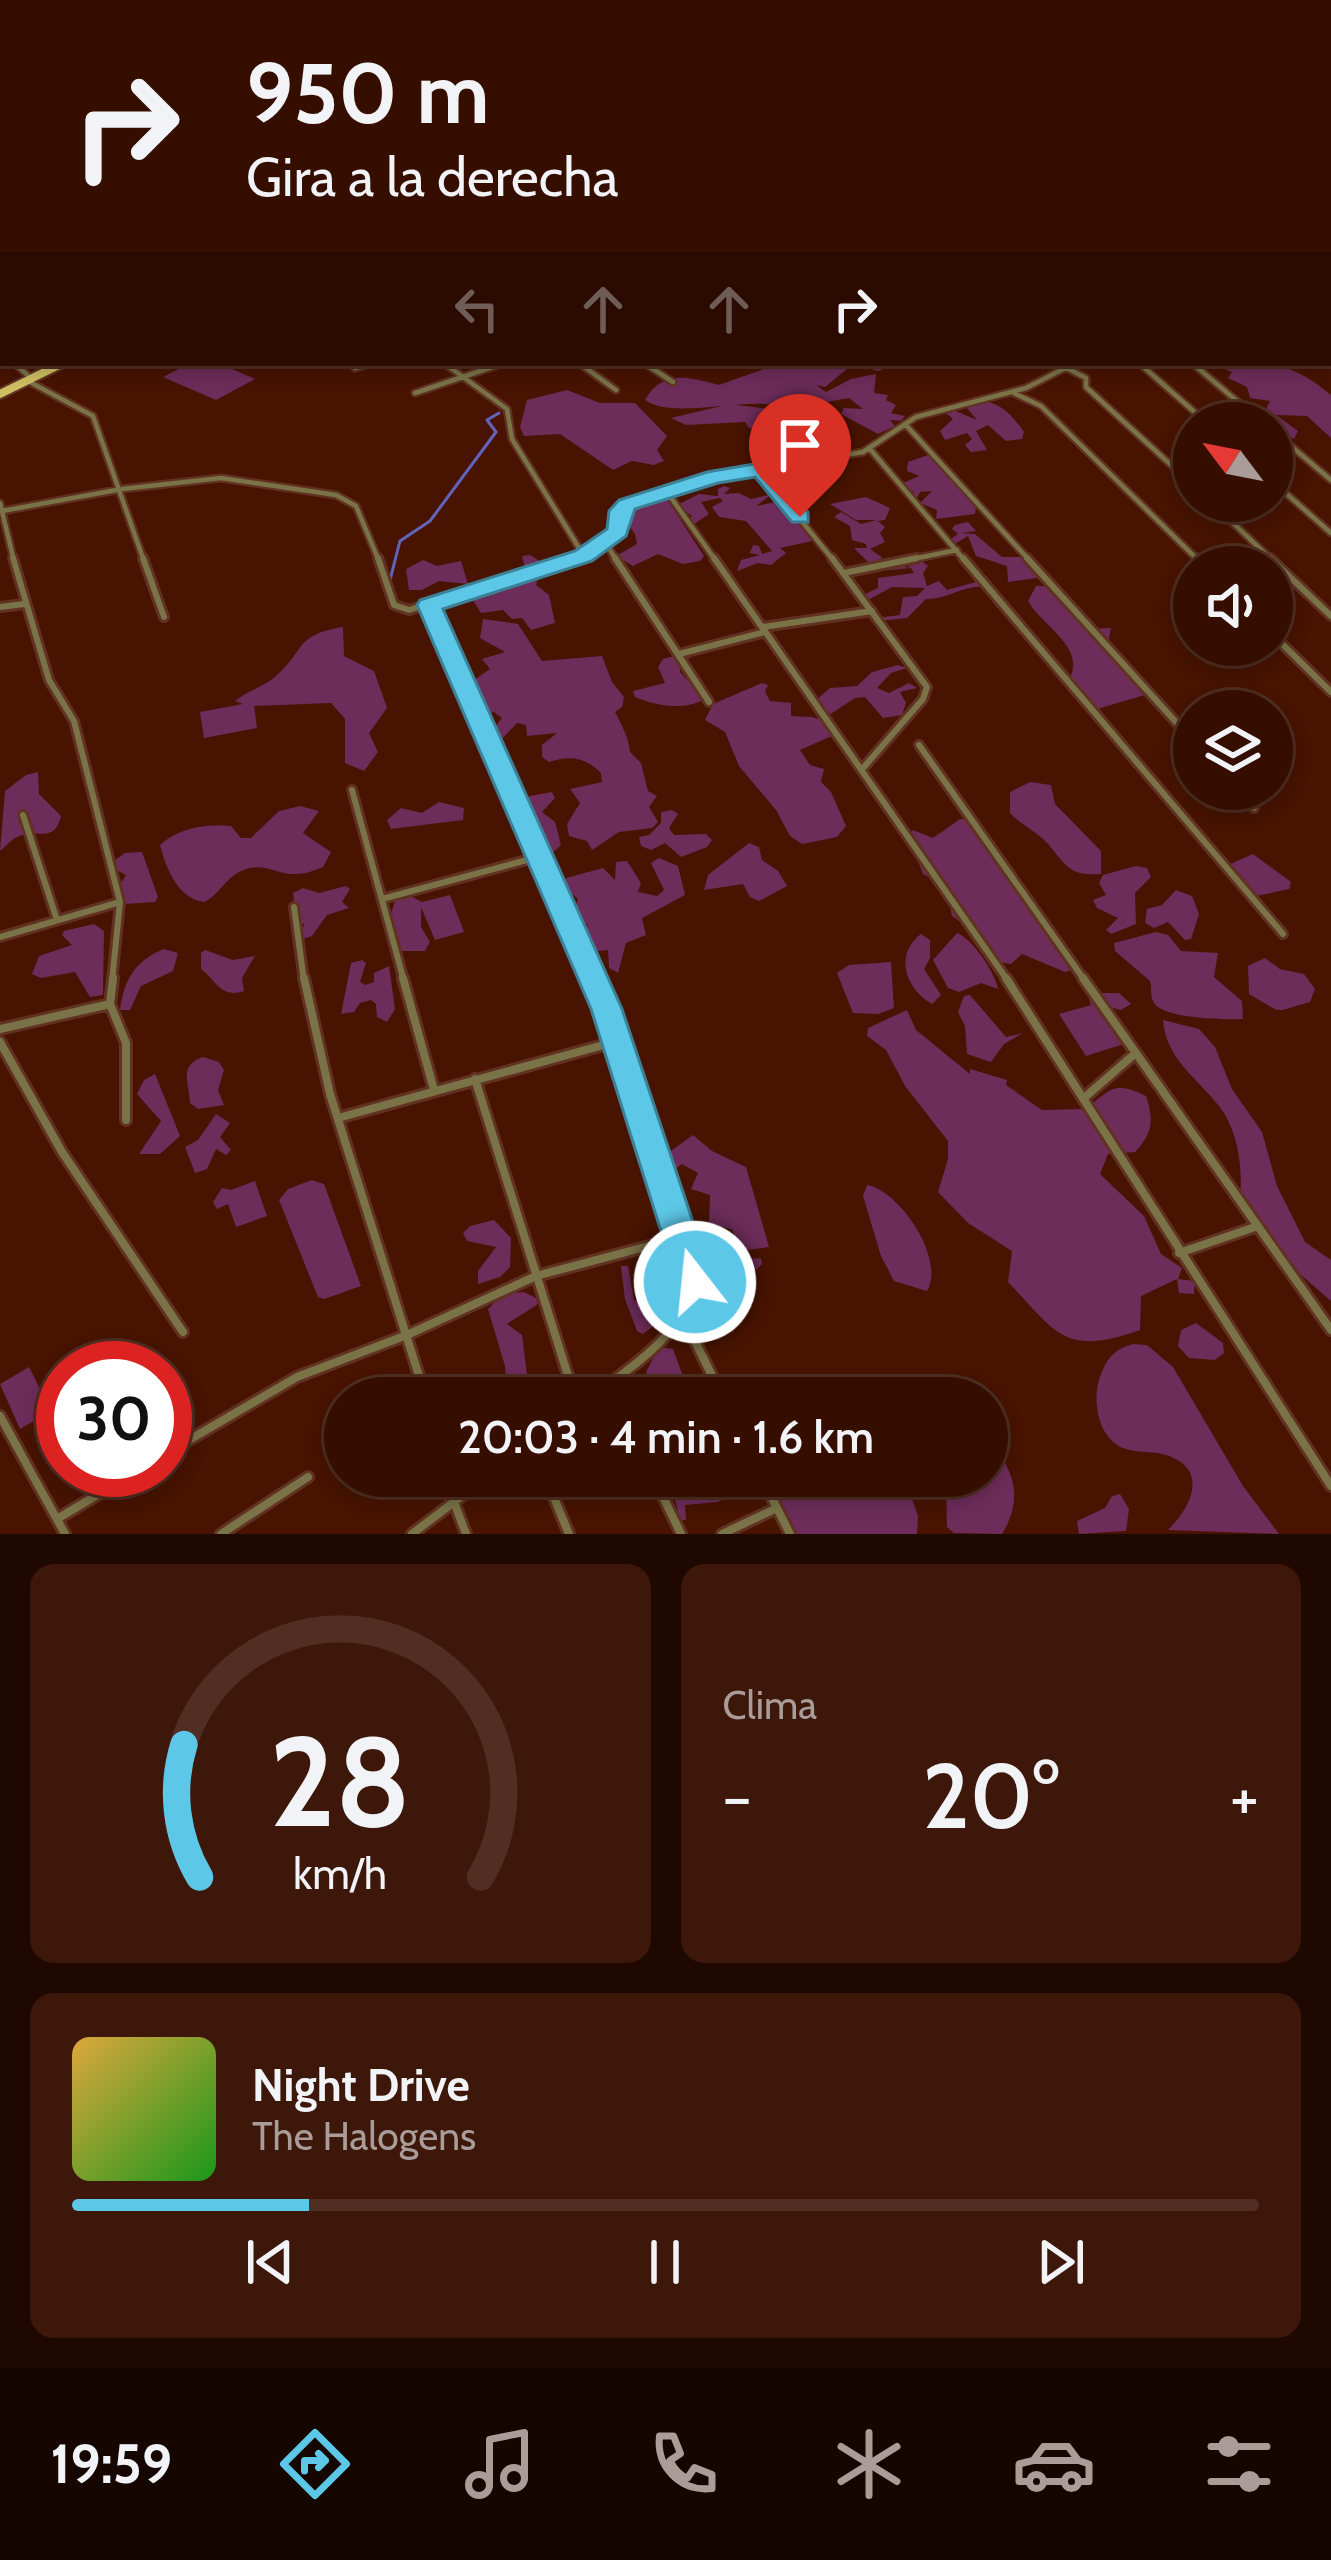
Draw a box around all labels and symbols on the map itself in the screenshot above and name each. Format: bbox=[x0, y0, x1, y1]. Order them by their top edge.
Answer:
pin bbox=[749, 394, 851, 517]
north arrow bbox=[1173, 402, 1293, 522]
position arrow bbox=[632, 1219, 758, 1345]
speed limit sign: 30 bbox=[36, 1341, 192, 1497]

